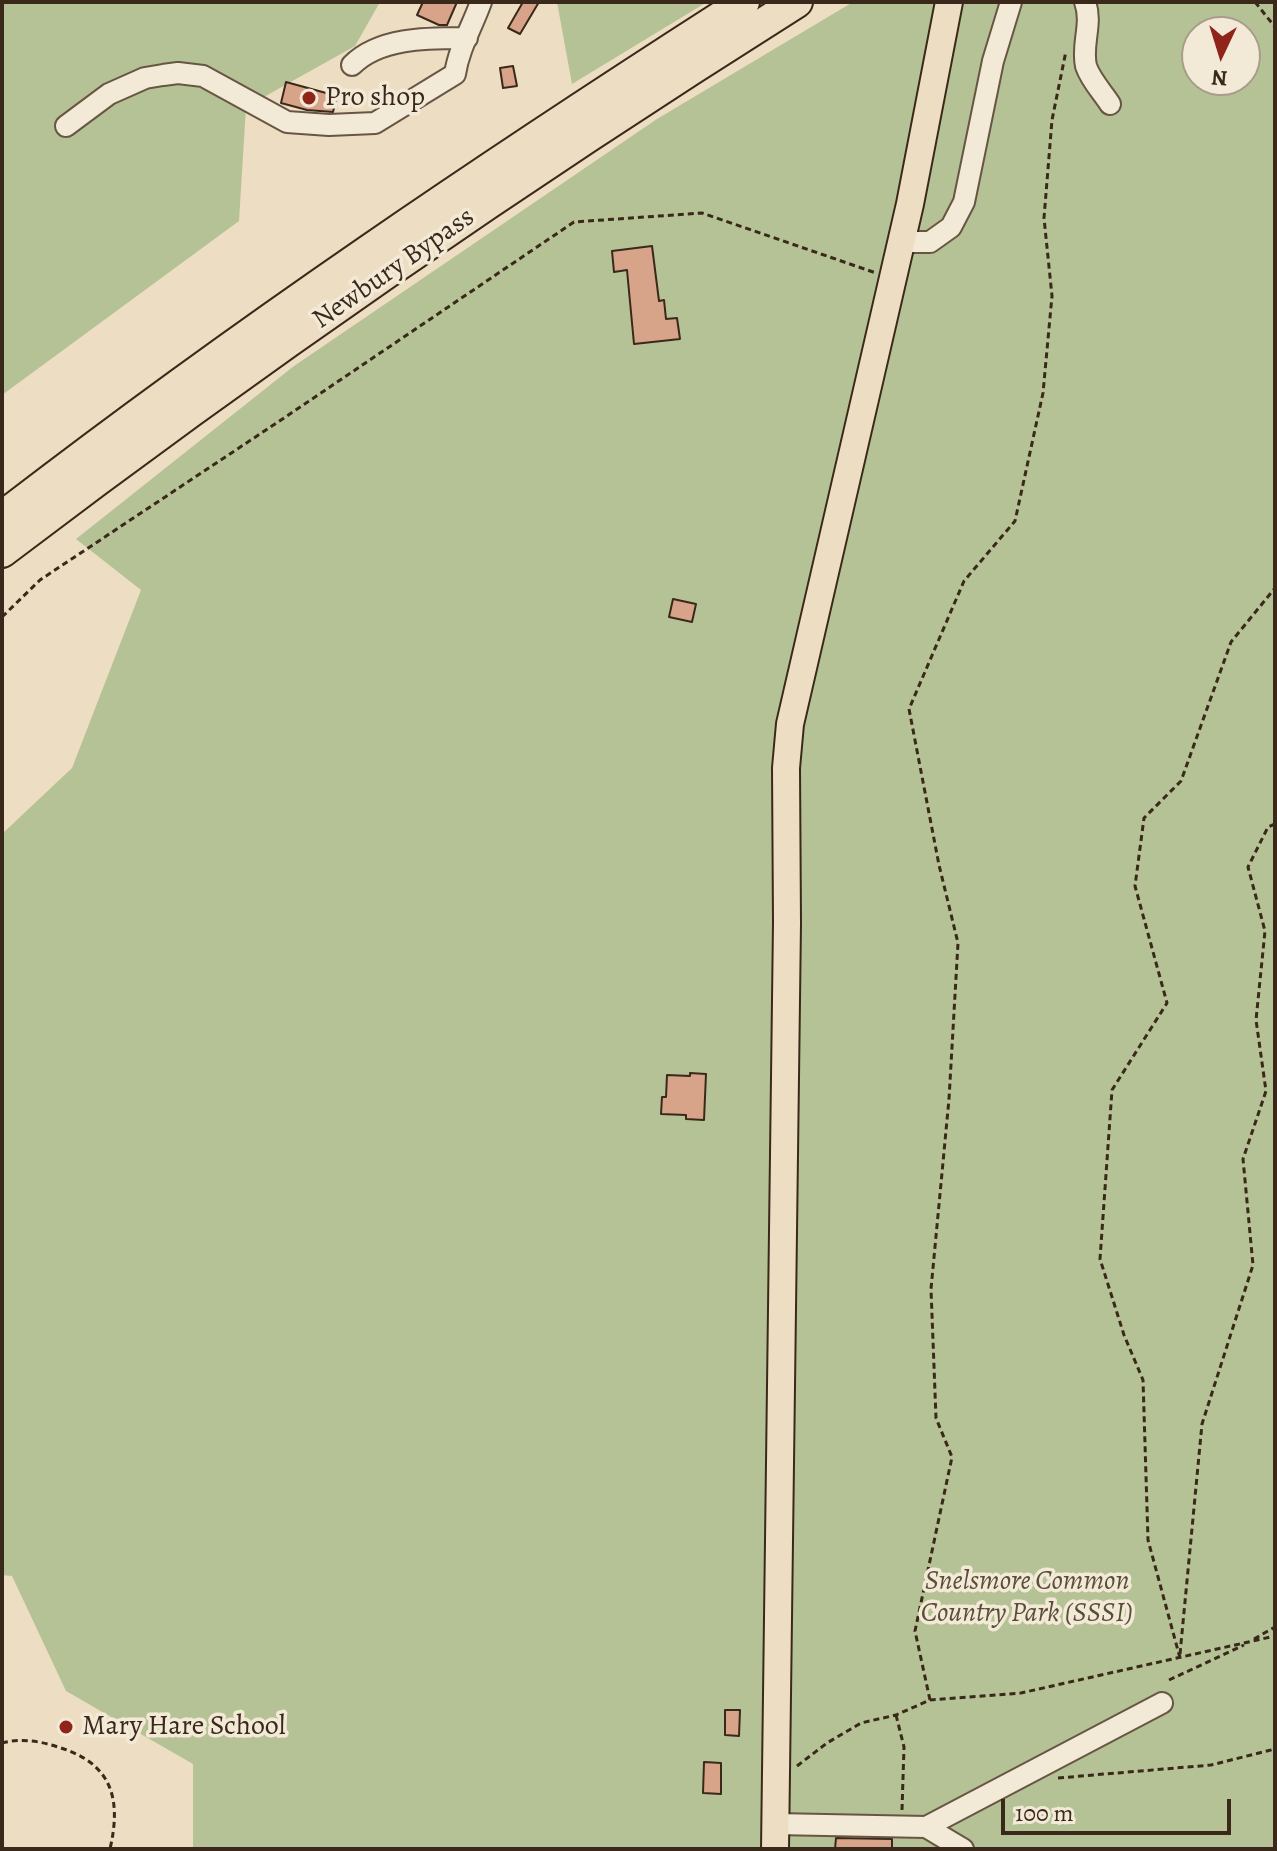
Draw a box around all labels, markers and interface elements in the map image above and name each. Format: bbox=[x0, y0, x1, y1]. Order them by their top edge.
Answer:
north arrow bbox=[1181, 16, 1261, 96]
text: N bbox=[1210, 62, 1229, 93]
place label: Pro shop bbox=[325, 81, 425, 115]
marker: Pro shop bbox=[300, 89, 318, 107]
street label: Newbury Bypass bbox=[307, 201, 481, 337]
park label: Snelsmore Common Country Park (SSSI) bbox=[921, 1565, 1133, 1631]
place label: Mary Hare School bbox=[82, 1710, 286, 1744]
marker: Mary Hare School bbox=[57, 1718, 75, 1736]
scale bar bbox=[1005, 1783, 1235, 1833]
text: 100 m bbox=[1015, 1797, 1074, 1829]

